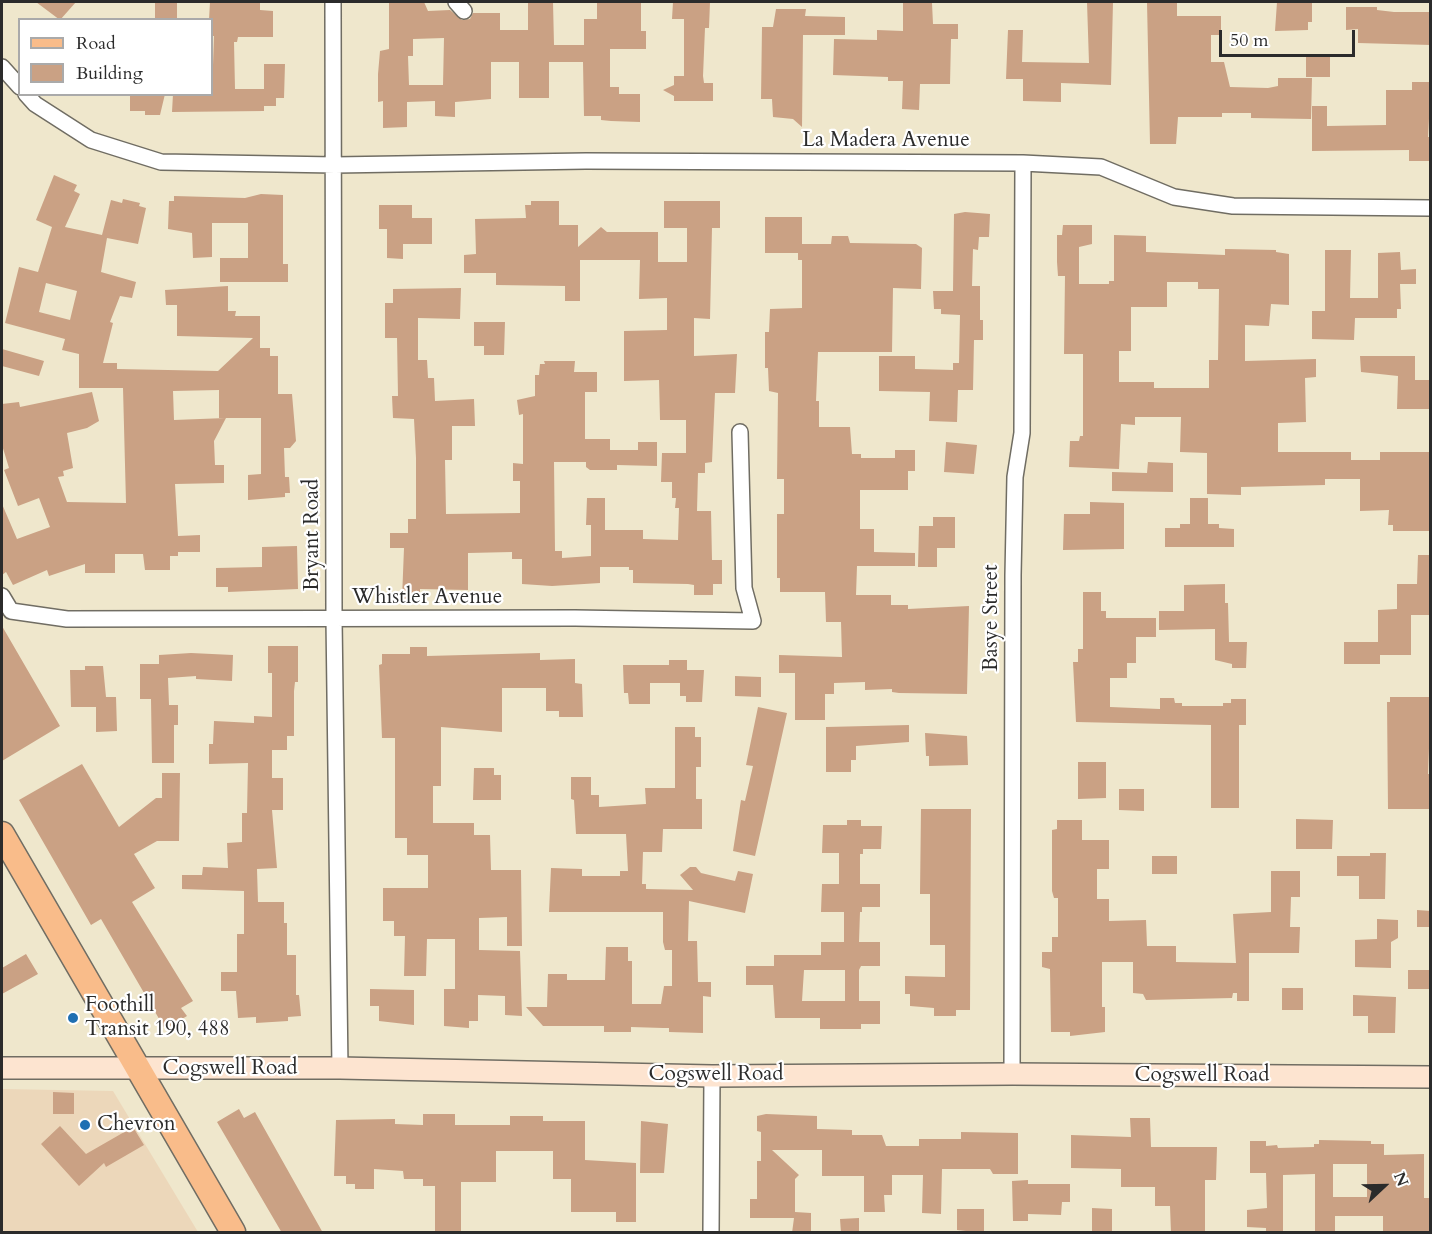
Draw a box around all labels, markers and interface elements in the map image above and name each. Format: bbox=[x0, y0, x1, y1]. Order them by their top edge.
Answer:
legend bbox=[18, 18, 213, 96]
scale bar bbox=[1222, 18, 1358, 56]
text: 50 m bbox=[1230, 28, 1269, 53]
text: Road bbox=[76, 31, 116, 56]
text: Building bbox=[76, 61, 143, 86]
street label: La Madera Avenue bbox=[802, 128, 970, 154]
street label: Bryant Road bbox=[300, 479, 326, 591]
street label: Basye Street bbox=[979, 564, 1005, 672]
street label: Whistler Avenue bbox=[352, 585, 502, 611]
place label: Foothill Transit 190, 488 bbox=[85, 993, 230, 1043]
marker: Foothill Transit 190, 488 bbox=[66, 1011, 80, 1025]
street label: Cogswell Road bbox=[162, 1056, 298, 1082]
street label: Cogswell Road bbox=[648, 1062, 784, 1088]
street label: Cogswell Road bbox=[1134, 1063, 1270, 1089]
place label: Chevron bbox=[97, 1112, 176, 1138]
marker: Chevron bbox=[78, 1118, 92, 1132]
north arrow bbox=[1354, 1156, 1414, 1216]
text: N bbox=[1388, 1169, 1413, 1190]

